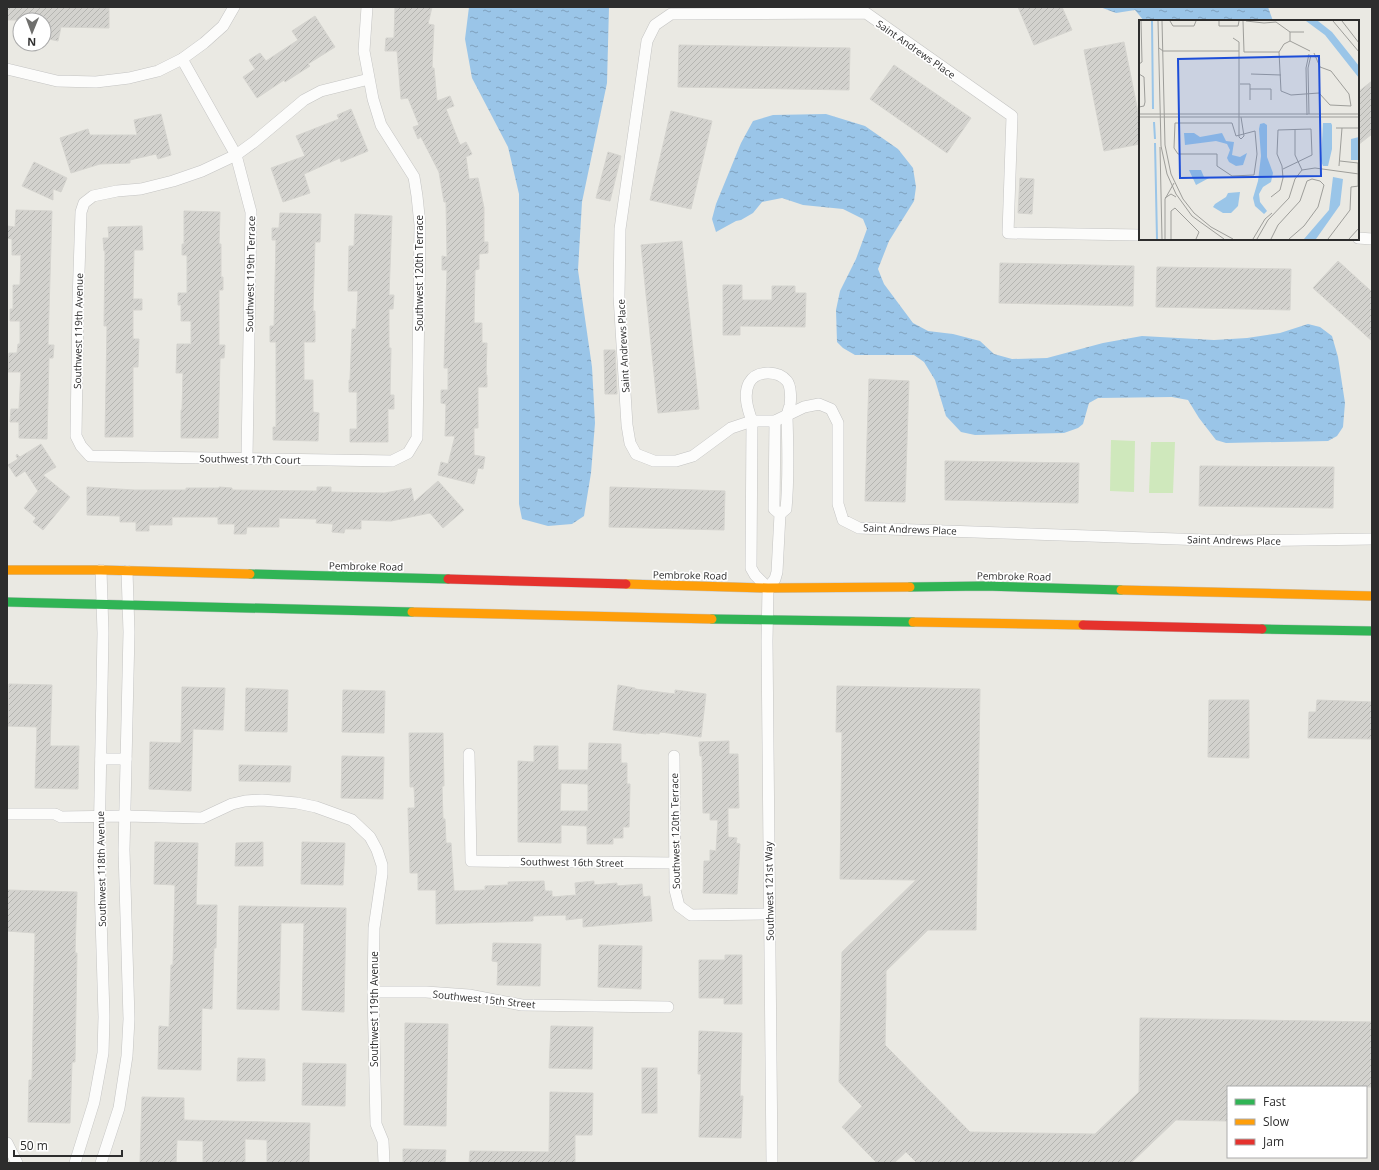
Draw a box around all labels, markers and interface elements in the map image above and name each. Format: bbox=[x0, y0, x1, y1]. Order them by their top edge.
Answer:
north arrow bbox=[12, 12, 52, 52]
street label: Saint Andrews Place bbox=[874, 16, 959, 82]
inset map bbox=[1139, 20, 1359, 240]
text: N bbox=[27, 35, 36, 50]
street label: Southwest 120th Terrace bbox=[412, 214, 426, 331]
street label: Southwest 119th Terrace bbox=[242, 215, 258, 332]
street label: Southwest 119th Avenue bbox=[70, 273, 86, 389]
street label: Saint Andrews Place bbox=[614, 298, 632, 393]
street label: Southwest 17th Court bbox=[199, 451, 301, 467]
street label: Saint Andrews Place bbox=[863, 520, 957, 538]
street label: Saint Andrews Place bbox=[1187, 532, 1281, 548]
street label: Pembroke Road bbox=[329, 558, 403, 574]
street label: Pembroke Road bbox=[653, 567, 727, 583]
street label: Pembroke Road bbox=[977, 568, 1051, 584]
street label: Southwest 120th Terrace bbox=[667, 772, 683, 889]
street label: Southwest 118th Avenue bbox=[93, 811, 109, 927]
street label: Southwest 121st Way bbox=[761, 840, 777, 941]
street label: Southwest 16th Street bbox=[520, 854, 624, 870]
street label: Southwest 119th Avenue bbox=[367, 951, 381, 1067]
street label: Southwest 15th Street bbox=[432, 987, 537, 1011]
legend bbox=[1227, 1086, 1367, 1158]
text: Fast bbox=[1263, 1093, 1286, 1110]
text: Slow bbox=[1263, 1113, 1290, 1130]
scale bar bbox=[14, 1132, 122, 1158]
text: Jam bbox=[1262, 1133, 1284, 1150]
text: 50 m bbox=[20, 1137, 48, 1154]

